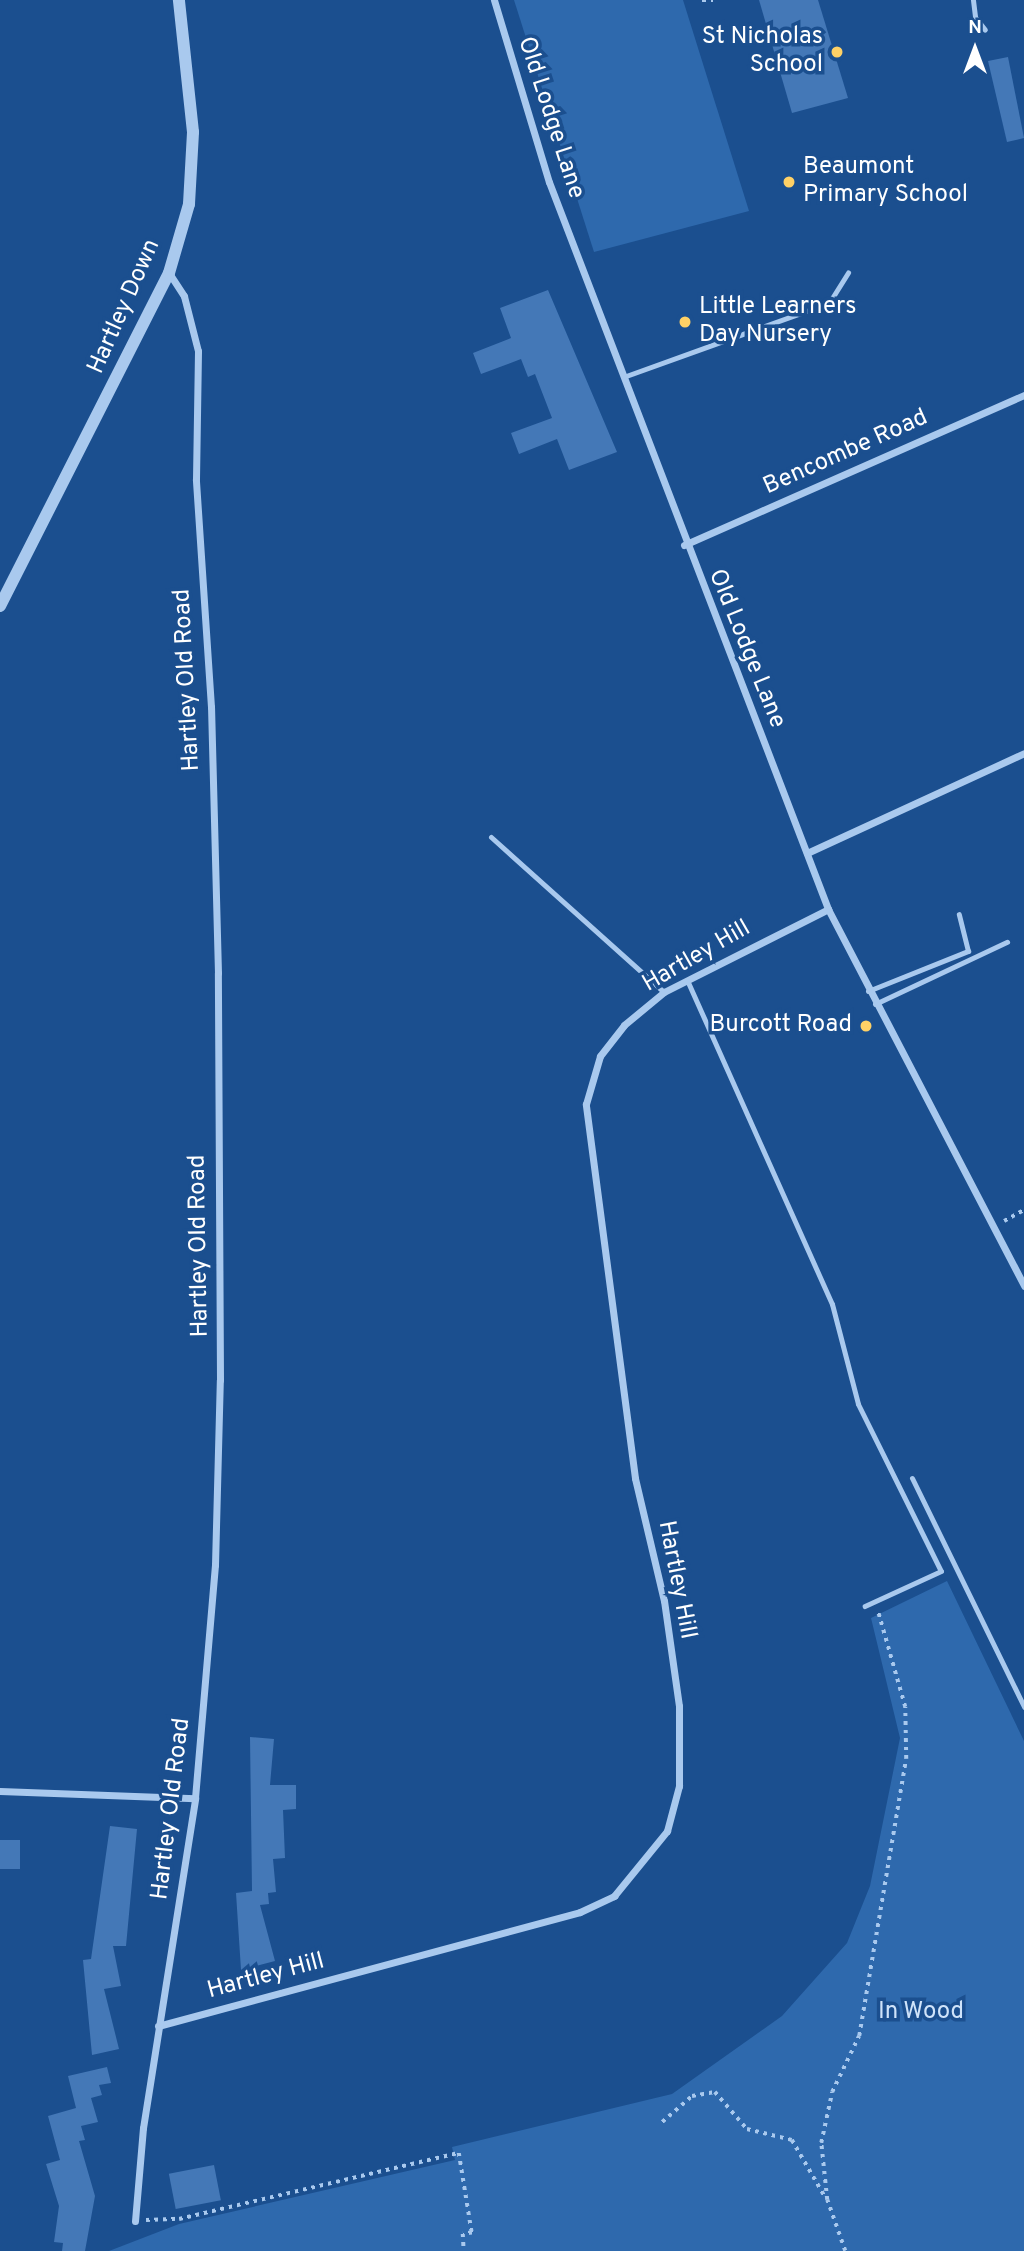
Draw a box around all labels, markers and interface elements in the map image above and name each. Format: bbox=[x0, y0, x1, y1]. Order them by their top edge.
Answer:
north arrow bbox=[940, 14, 1010, 84]
text: N bbox=[968, 16, 982, 40]
place label: St Nicholas School bbox=[702, 24, 823, 80]
street label: Old Lodge Lane bbox=[510, 33, 590, 203]
marker: St Nicholas School bbox=[829, 44, 845, 60]
place label: Beaumont Primary School bbox=[803, 154, 968, 210]
marker: Beaumont Primary School bbox=[781, 174, 797, 190]
street label: Hartley Down bbox=[82, 235, 168, 379]
place label: Little Learners Day Nursery bbox=[699, 294, 856, 350]
marker: Little Learners Day Nursery bbox=[677, 314, 693, 330]
street label: Bencombe Road bbox=[759, 404, 933, 502]
street label: Old Lodge Lane bbox=[701, 565, 791, 733]
street label: Hartley Old Road bbox=[169, 588, 207, 772]
street label: Hartley Hill bbox=[638, 915, 756, 999]
place label: Burcott Road bbox=[710, 1012, 852, 1040]
marker: Burcott Road bbox=[858, 1018, 874, 1034]
street label: Hartley Old Road bbox=[184, 1154, 216, 1338]
street label: Hartley Hill bbox=[650, 1518, 702, 1642]
street label: Hartley Old Road bbox=[147, 1716, 197, 1902]
street label: Hartley Hill bbox=[204, 1948, 328, 2006]
park label: In Wood bbox=[878, 1999, 964, 2027]

